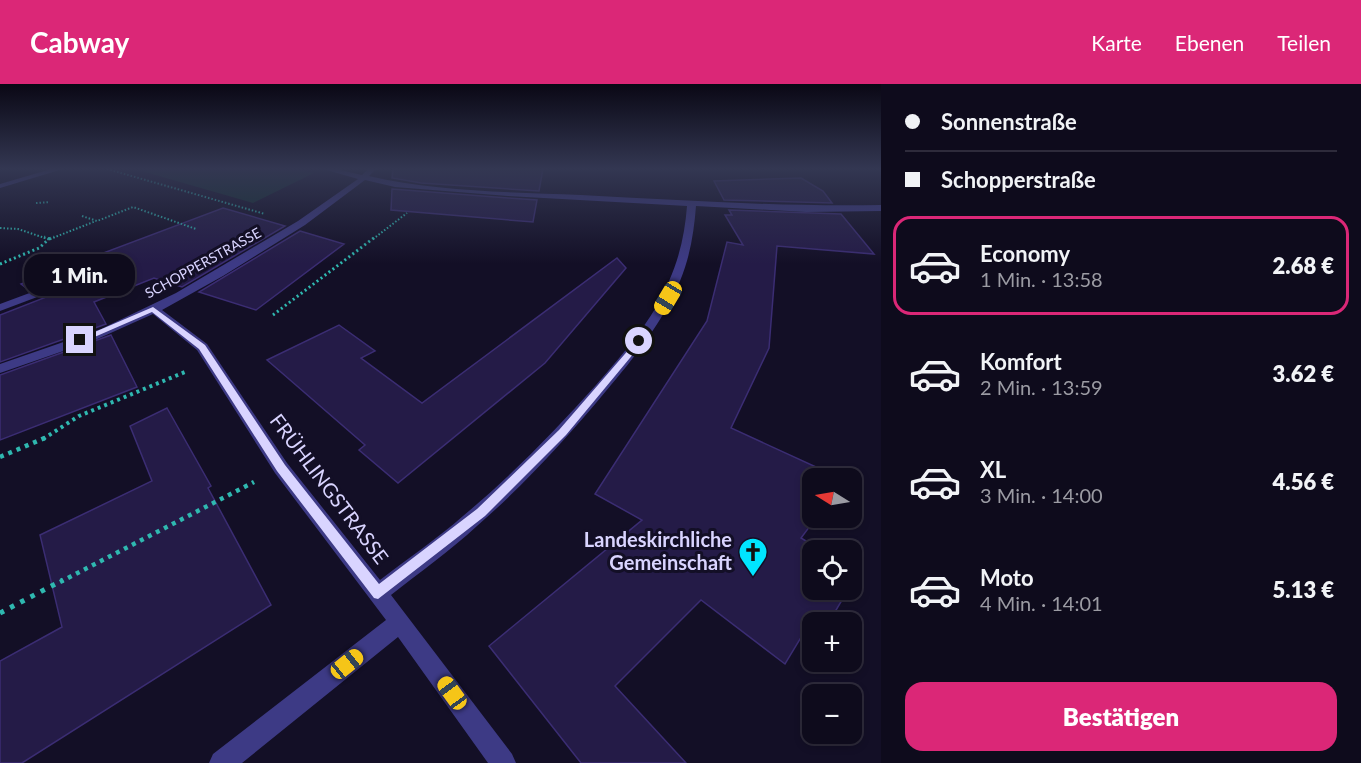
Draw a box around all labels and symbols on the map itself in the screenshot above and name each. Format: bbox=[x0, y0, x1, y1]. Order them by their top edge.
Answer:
street label: SCHOPPERSTRASSE bbox=[142, 224, 264, 301]
callout: 1 Min. bbox=[25, 253, 136, 295]
car bbox=[651, 278, 685, 318]
route end bbox=[66, 326, 93, 353]
route start bbox=[625, 327, 652, 354]
street label: FRÜHLINGSTRASSE bbox=[266, 409, 394, 568]
north arrow bbox=[802, 468, 862, 528]
place label: Landeskirchliche Gemeinschaft bbox=[584, 527, 733, 574]
church icon: Landeskirchliche Gemeinschaft bbox=[737, 536, 769, 578]
car bbox=[327, 646, 367, 682]
car bbox=[434, 673, 470, 713]

